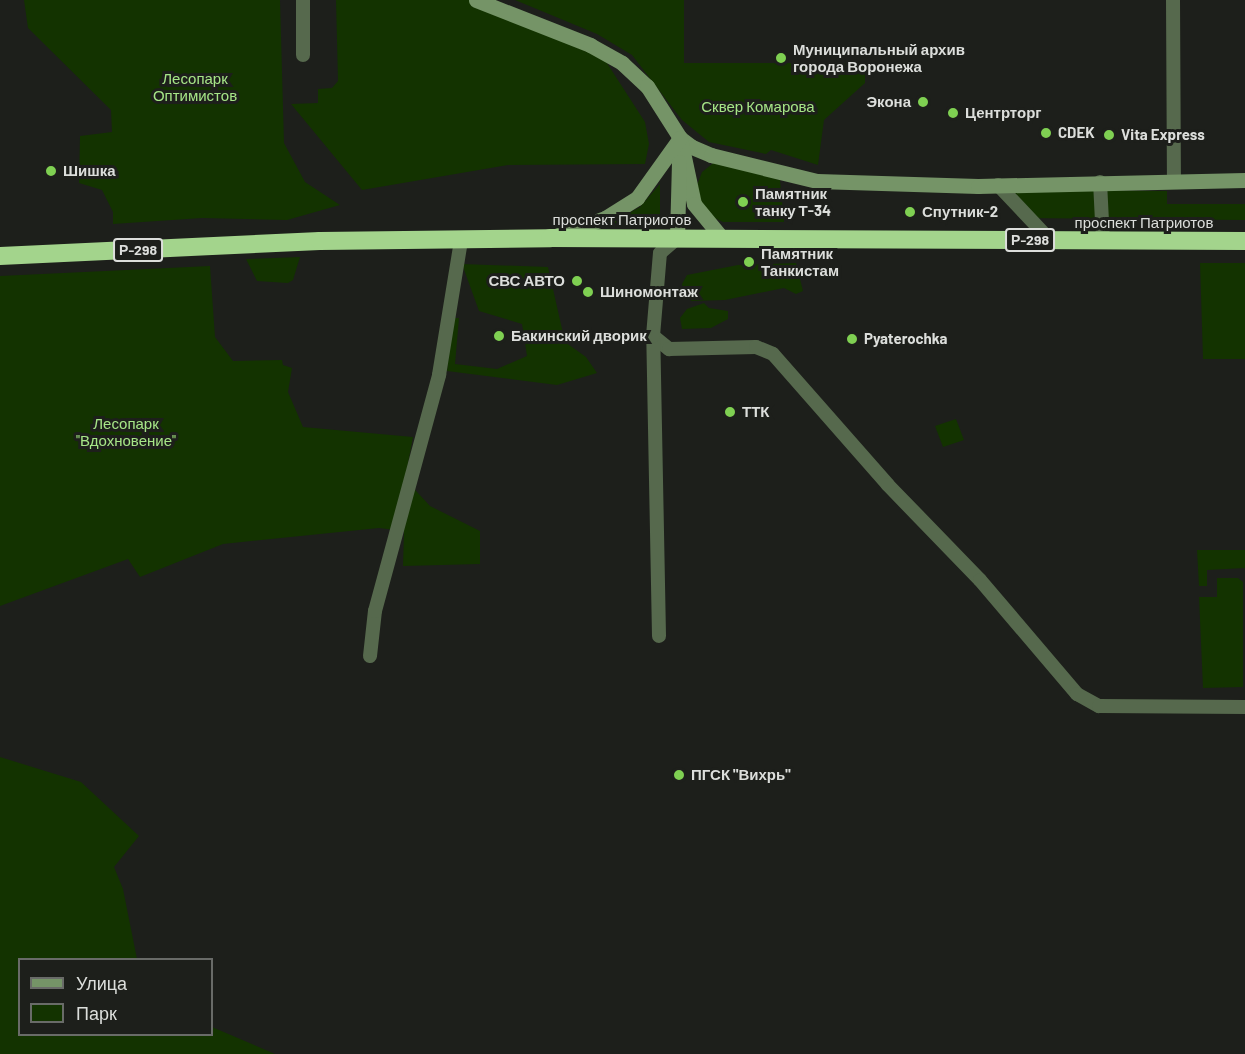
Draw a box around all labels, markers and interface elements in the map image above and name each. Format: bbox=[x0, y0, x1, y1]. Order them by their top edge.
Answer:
place label: Муниципальный архив города Воронежа bbox=[793, 40, 965, 75]
marker: Муниципальный архив города Воронежа bbox=[774, 51, 788, 65]
park label: Лесопарк Оптимистов bbox=[153, 69, 237, 104]
place label: Экона bbox=[866, 93, 911, 111]
marker: Экона bbox=[916, 95, 930, 109]
park label: Сквер Комарова bbox=[701, 98, 815, 116]
place label: Центрторг bbox=[965, 104, 1042, 122]
marker: Центрторг bbox=[946, 106, 960, 120]
place label: CDEK bbox=[1058, 124, 1095, 142]
marker: CDEK bbox=[1039, 126, 1053, 140]
place label: Vita Express bbox=[1121, 126, 1205, 144]
marker: Vita Express bbox=[1102, 128, 1116, 142]
place label: Шишка bbox=[63, 162, 116, 180]
marker: Шишка bbox=[44, 164, 58, 178]
place label: Памятник танку Т-34 bbox=[755, 184, 831, 219]
marker: Памятник танку Т-34 bbox=[736, 195, 750, 209]
place label: Спутник-2 bbox=[922, 203, 998, 221]
marker: Спутник-2 bbox=[903, 205, 917, 219]
street label: проспект Патриотов bbox=[553, 211, 691, 229]
street label: проспект Патриотов bbox=[1075, 214, 1213, 232]
road number: Р-298 bbox=[1004, 229, 1056, 251]
road number: Р-298 bbox=[112, 239, 164, 261]
place label: Памятник Танкистам bbox=[761, 244, 839, 279]
marker: Памятник Танкистам bbox=[742, 255, 756, 269]
place label: СВС АВТО bbox=[489, 272, 565, 290]
marker: СВС АВТО bbox=[570, 274, 584, 288]
place label: Шиномонтаж bbox=[600, 283, 698, 301]
marker: Шиномонтаж bbox=[581, 285, 595, 299]
place label: Бакинский дворик bbox=[511, 327, 647, 345]
marker: Бакинский дворик bbox=[492, 329, 506, 343]
place label: Pyaterochka bbox=[864, 330, 947, 348]
marker: Pyaterochka bbox=[845, 332, 859, 346]
place label: ТТК bbox=[742, 403, 769, 421]
marker: ТТК bbox=[723, 405, 737, 419]
park label: Лесопарк "Вдохновение" bbox=[76, 414, 176, 449]
place label: ПГСК "Вихрь" bbox=[691, 766, 791, 784]
marker: ПГСК "Вихрь" bbox=[672, 768, 686, 782]
legend bbox=[18, 958, 213, 1036]
text: Улица bbox=[76, 972, 127, 994]
text: Парк bbox=[76, 1002, 117, 1024]

